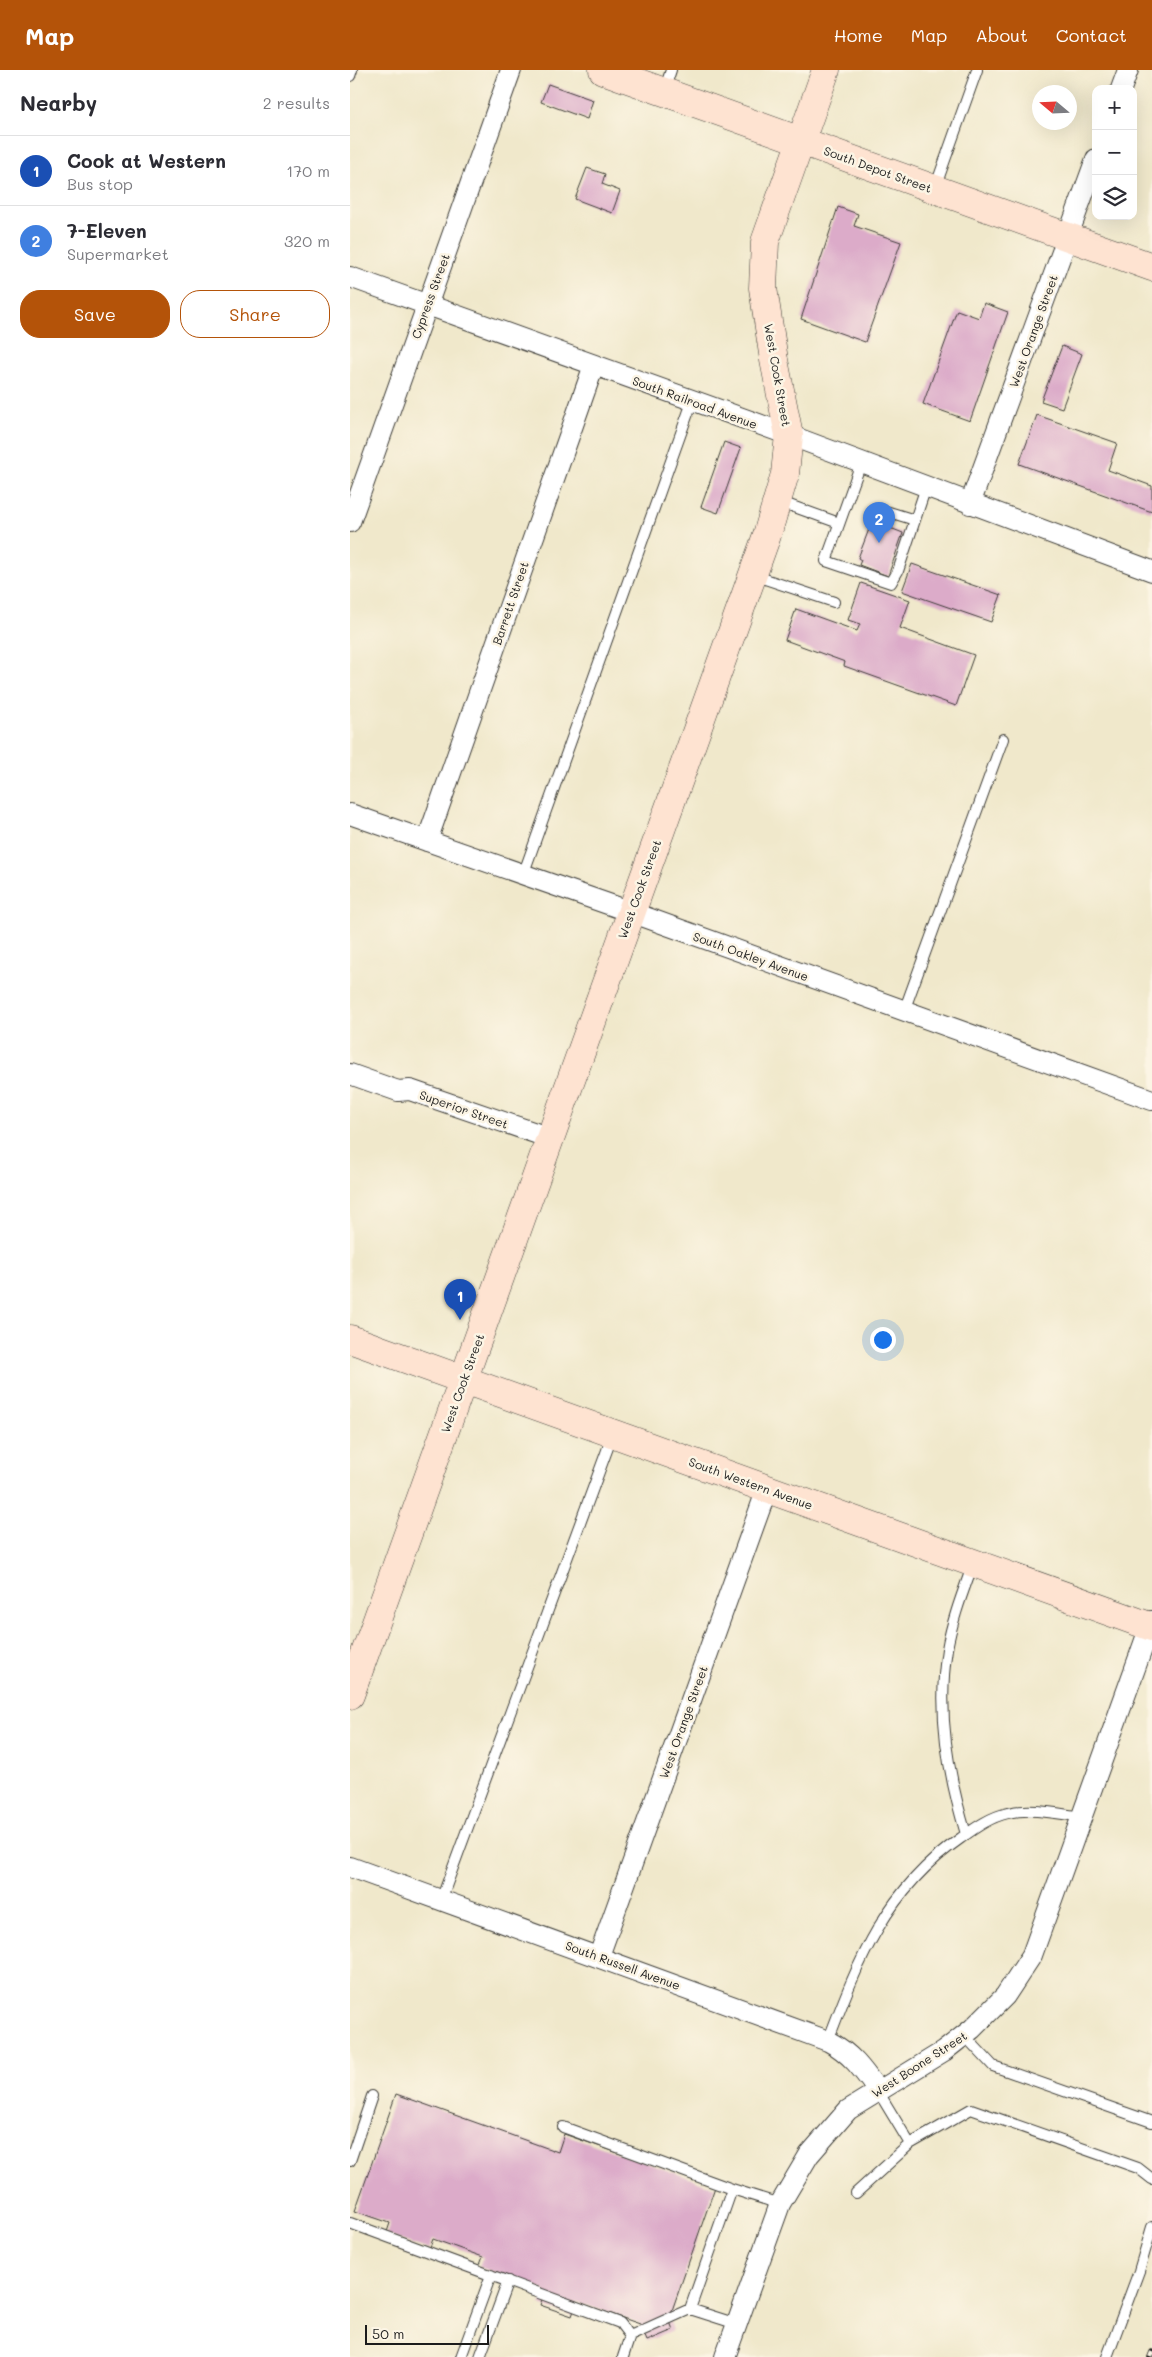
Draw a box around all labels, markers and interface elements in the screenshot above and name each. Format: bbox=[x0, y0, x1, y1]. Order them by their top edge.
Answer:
text: Map bbox=[25, 20, 74, 51]
text: Home bbox=[834, 23, 883, 47]
text: Map bbox=[911, 23, 947, 47]
text: About bbox=[975, 23, 1028, 47]
text: Contact bbox=[1056, 23, 1127, 47]
north arrow bbox=[1032, 85, 1077, 130]
map controls bbox=[1092, 85, 1137, 220]
button: + bbox=[1092, 85, 1137, 130]
text: Nearby bbox=[20, 89, 97, 116]
text: 2 results bbox=[263, 92, 330, 113]
button: − bbox=[1092, 130, 1137, 175]
street label: South Depot Street bbox=[822, 142, 934, 196]
text: Cook at Western bbox=[67, 148, 226, 173]
text: 1 bbox=[32, 160, 40, 181]
text: 170 m bbox=[286, 160, 330, 181]
text: Bus stop bbox=[67, 173, 133, 194]
button: layers bbox=[1092, 175, 1137, 220]
text: 7-Eleven bbox=[67, 218, 147, 243]
text: 2 bbox=[32, 230, 40, 251]
text: 320 m bbox=[284, 230, 330, 251]
text: Supermarket bbox=[67, 243, 169, 264]
street label: Cypress Street bbox=[407, 251, 453, 341]
street label: West Orange Street bbox=[1005, 272, 1061, 390]
button: Save bbox=[20, 290, 170, 338]
button: Share bbox=[180, 290, 330, 338]
street label: West Cook Street bbox=[761, 322, 795, 428]
street label: South Railroad Avenue bbox=[630, 372, 760, 432]
pin: 2 bbox=[863, 502, 895, 543]
street label: Barrett Street bbox=[488, 559, 532, 647]
street label: West Cook Street bbox=[614, 837, 664, 941]
street label: South Oakley Avenue bbox=[691, 928, 811, 984]
street label: Superior Street bbox=[417, 1086, 511, 1132]
pin: 1 bbox=[444, 1279, 476, 1320]
your location bbox=[870, 1327, 896, 1353]
street label: West Cook Street bbox=[437, 1331, 487, 1435]
street label: South Western Avenue bbox=[687, 1453, 815, 1513]
street label: West Orange Street bbox=[655, 1663, 711, 1781]
street label: South Russell Avenue bbox=[563, 1937, 683, 1993]
street label: West Boone Street bbox=[868, 2027, 970, 2101]
scale bar bbox=[365, 2322, 489, 2345]
text: 50 m bbox=[372, 2324, 404, 2343]

